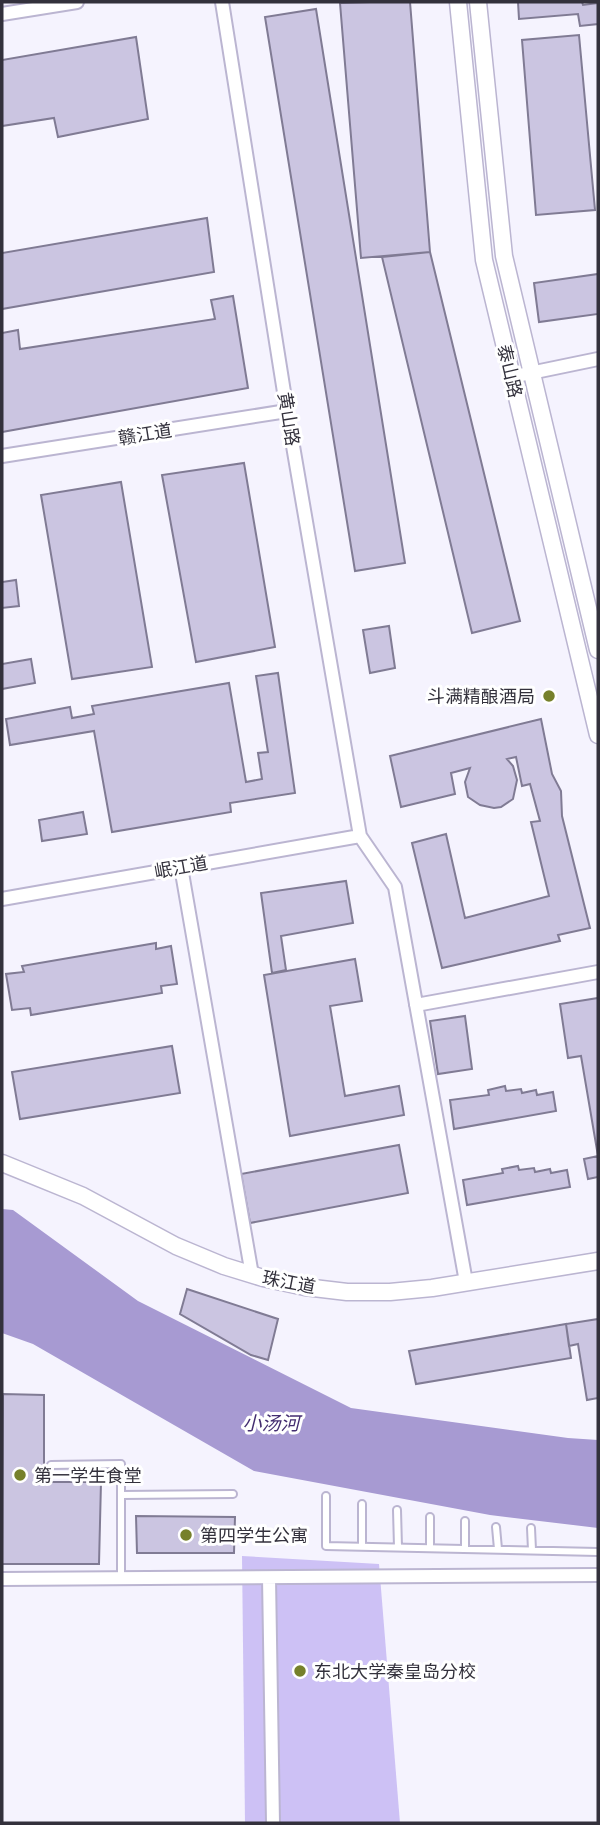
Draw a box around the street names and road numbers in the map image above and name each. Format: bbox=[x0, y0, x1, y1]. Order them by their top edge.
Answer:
street label: 泰山路 bbox=[494, 342, 526, 400]
street label: 黄山路 bbox=[274, 391, 304, 447]
street label: 赣江道 bbox=[117, 419, 173, 449]
street label: 岷江道 bbox=[153, 852, 209, 882]
street label: 珠江道 bbox=[260, 1267, 318, 1297]

